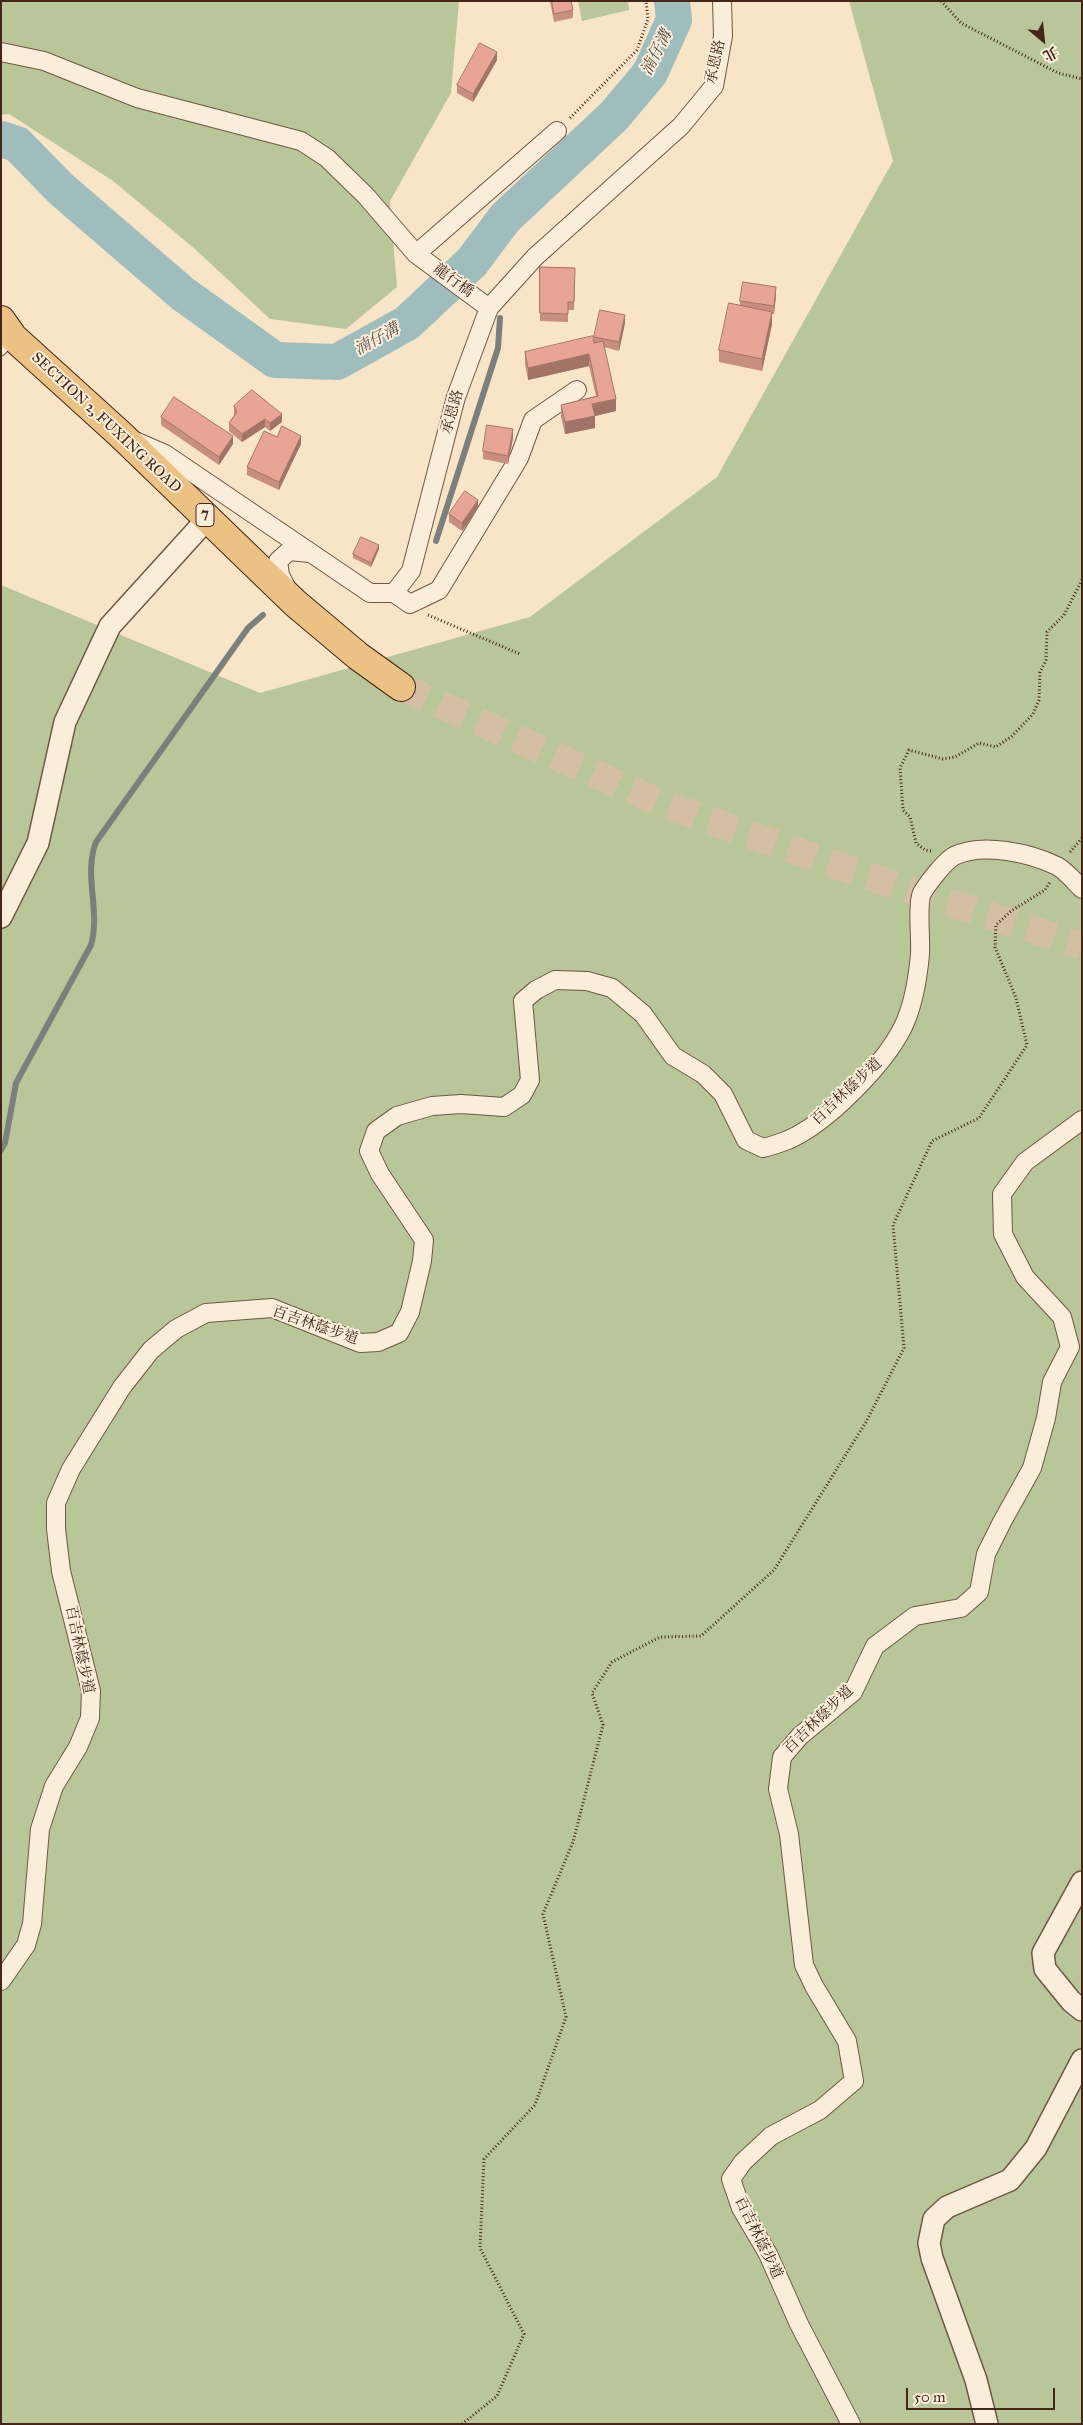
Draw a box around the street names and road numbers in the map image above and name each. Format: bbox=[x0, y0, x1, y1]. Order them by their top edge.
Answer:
street label: 承恩路 bbox=[703, 38, 729, 86]
street label: 龍行橋 bbox=[430, 260, 476, 302]
street label: SECTION 2, FUXING ROAD bbox=[27, 349, 185, 497]
street label: 承恩路 bbox=[438, 388, 468, 436]
road number: 7 bbox=[196, 504, 214, 526]
street label: 百吉林蔭步道 bbox=[808, 1055, 886, 1129]
street label: 百吉林蔭步道 bbox=[270, 1303, 360, 1349]
street label: 百吉林蔭步道 bbox=[61, 1604, 97, 1696]
street label: 百吉林蔭步道 bbox=[780, 1682, 858, 1758]
street label: 百吉林蔭步道 bbox=[730, 2194, 786, 2282]

